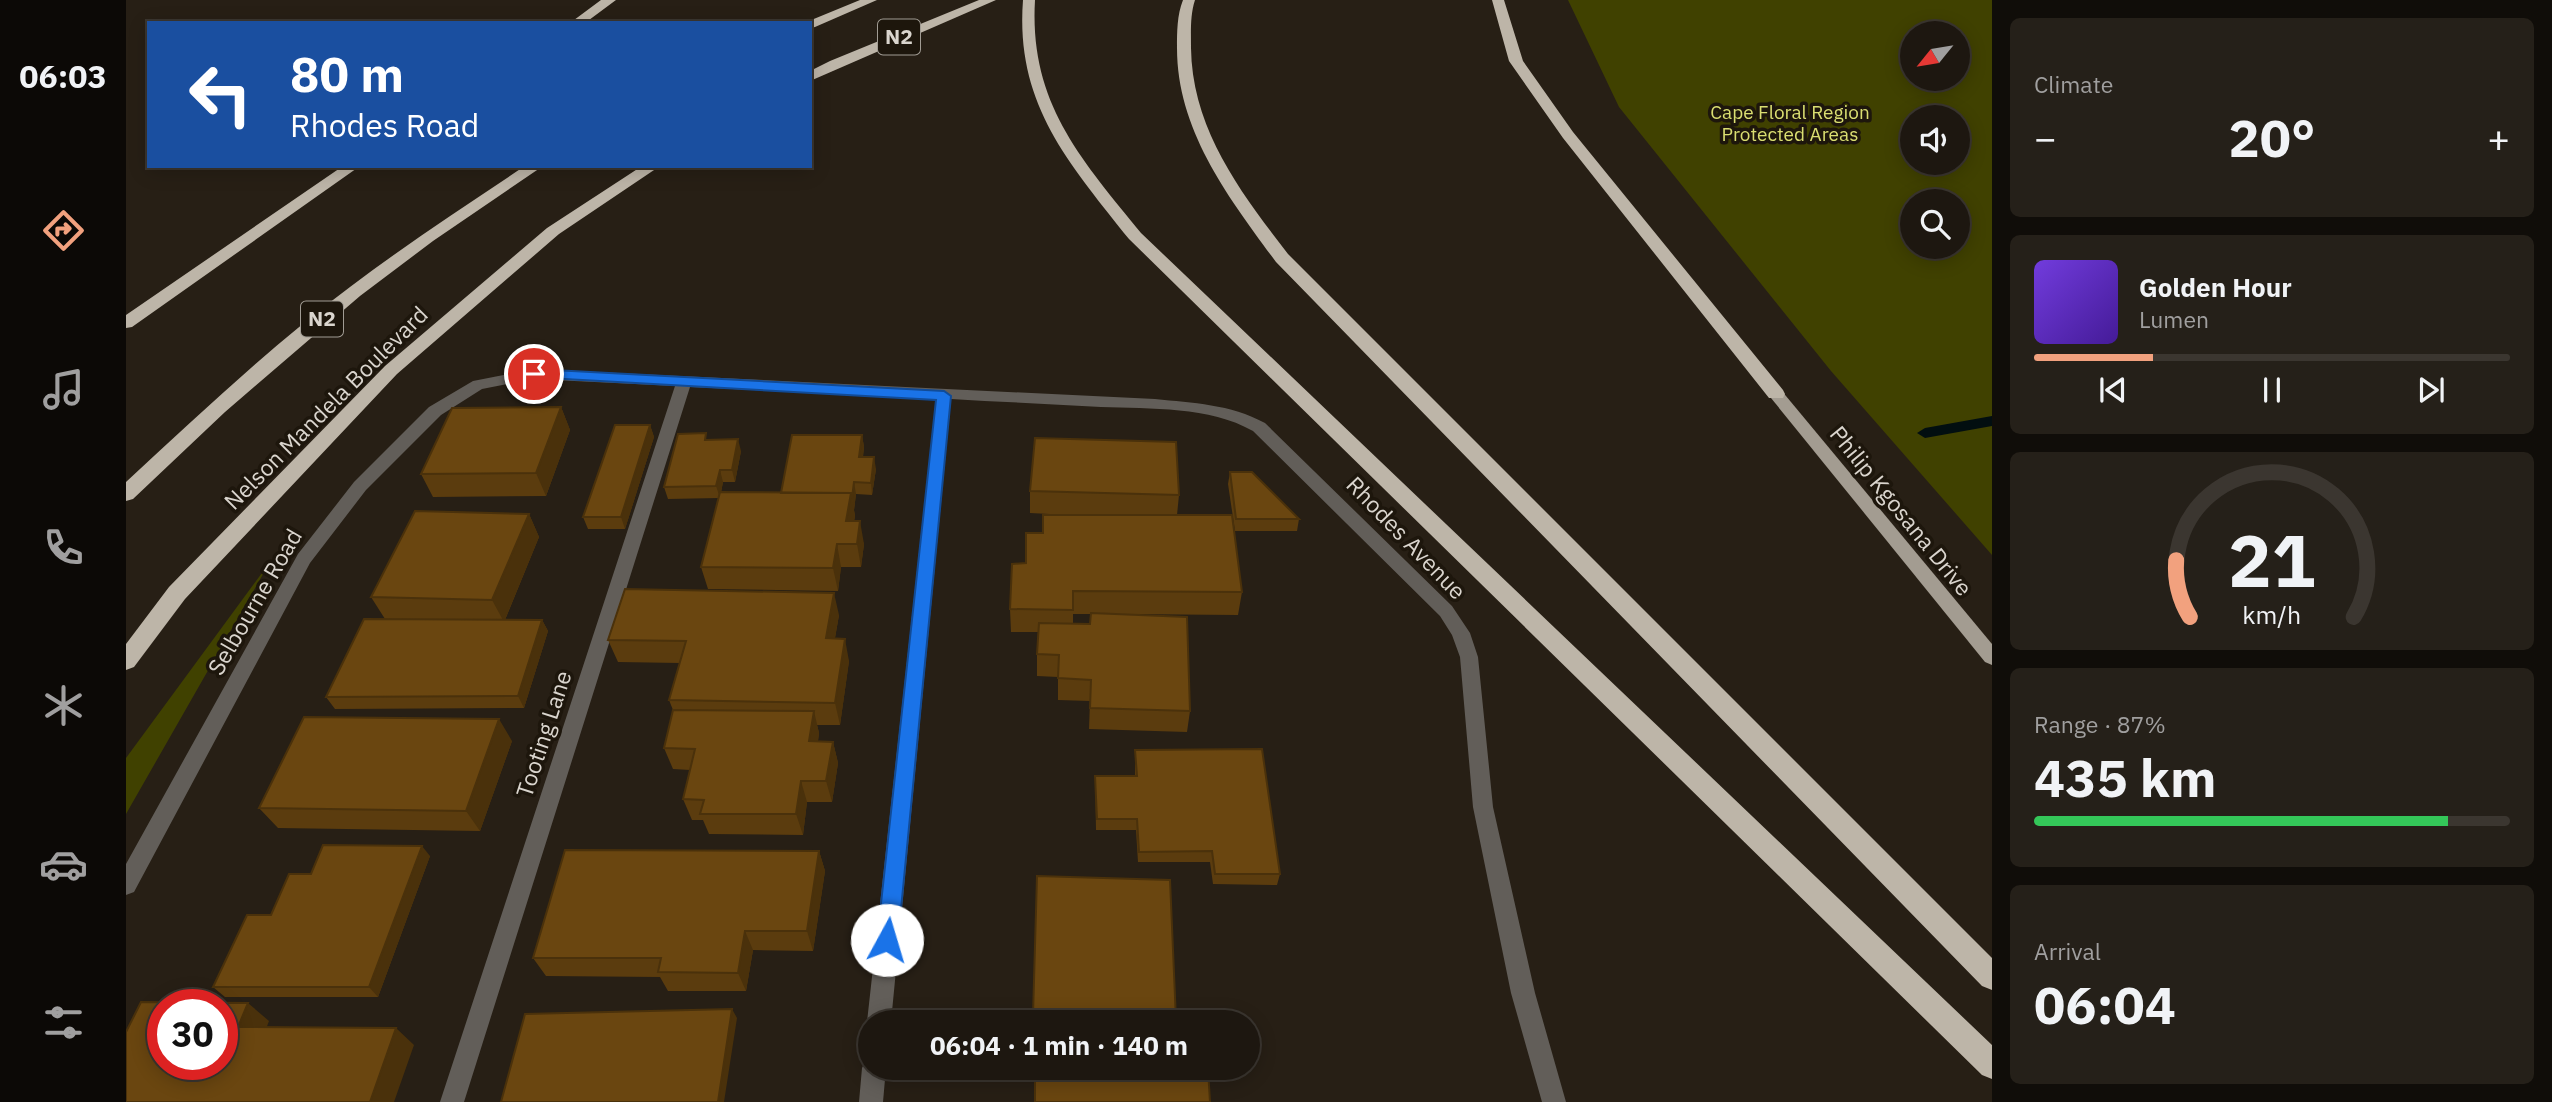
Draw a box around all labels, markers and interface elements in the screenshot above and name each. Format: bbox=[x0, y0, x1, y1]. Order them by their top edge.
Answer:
road number: N2 bbox=[878, 20, 920, 54]
north arrow bbox=[1900, 21, 1970, 91]
map controls bbox=[1900, 21, 1970, 259]
text: 80 m bbox=[290, 42, 404, 105]
icon: left bbox=[175, 49, 266, 140]
text: 06:03 bbox=[19, 55, 107, 97]
text: Climate bbox=[2034, 69, 2113, 99]
park label: Cape Floral Region Protected Areas bbox=[1710, 100, 1870, 146]
text: Rhodes Road bbox=[290, 104, 479, 146]
text: 20° bbox=[2229, 104, 2315, 171]
button: sound bbox=[1900, 105, 1970, 175]
text: − bbox=[2034, 113, 2057, 162]
text: + bbox=[2487, 113, 2510, 162]
button: search bbox=[1900, 189, 1970, 259]
icon: directions bbox=[39, 206, 88, 255]
text: Golden Hour bbox=[2139, 270, 2292, 304]
street label: Nelson Mandela Boulevard bbox=[217, 299, 434, 516]
road number: N2 bbox=[301, 302, 343, 336]
text: Lumen bbox=[2139, 304, 2209, 334]
pin bbox=[504, 344, 564, 404]
icon: arrive bbox=[515, 355, 553, 393]
icon: music bbox=[39, 365, 88, 414]
icon: previous bbox=[2094, 371, 2132, 409]
icon: pause bbox=[2253, 371, 2291, 409]
icon: next bbox=[2412, 371, 2450, 409]
street label: Philip Kgosana Drive bbox=[1824, 419, 1980, 602]
street label: Rhodes Avenue bbox=[1340, 469, 1473, 605]
text: 21 bbox=[2228, 512, 2316, 607]
icon: phone bbox=[39, 523, 88, 572]
street label: Selbourne Road bbox=[200, 523, 308, 680]
text: km/h bbox=[2243, 598, 2301, 631]
street label: Tooting Lane bbox=[508, 667, 578, 801]
icon: climate bbox=[39, 681, 88, 730]
text: Range · 87% bbox=[2034, 709, 2166, 739]
text: 435 km bbox=[2034, 744, 2216, 811]
icon: car bbox=[39, 840, 88, 889]
position arrow bbox=[850, 903, 924, 977]
text: Arrival bbox=[2034, 936, 2101, 966]
text: 06:04 bbox=[2034, 971, 2176, 1038]
speed limit sign: 30 bbox=[147, 989, 238, 1080]
icon: filters bbox=[39, 998, 88, 1047]
text: 06:04 · 1 min · 140 m bbox=[930, 1028, 1188, 1062]

